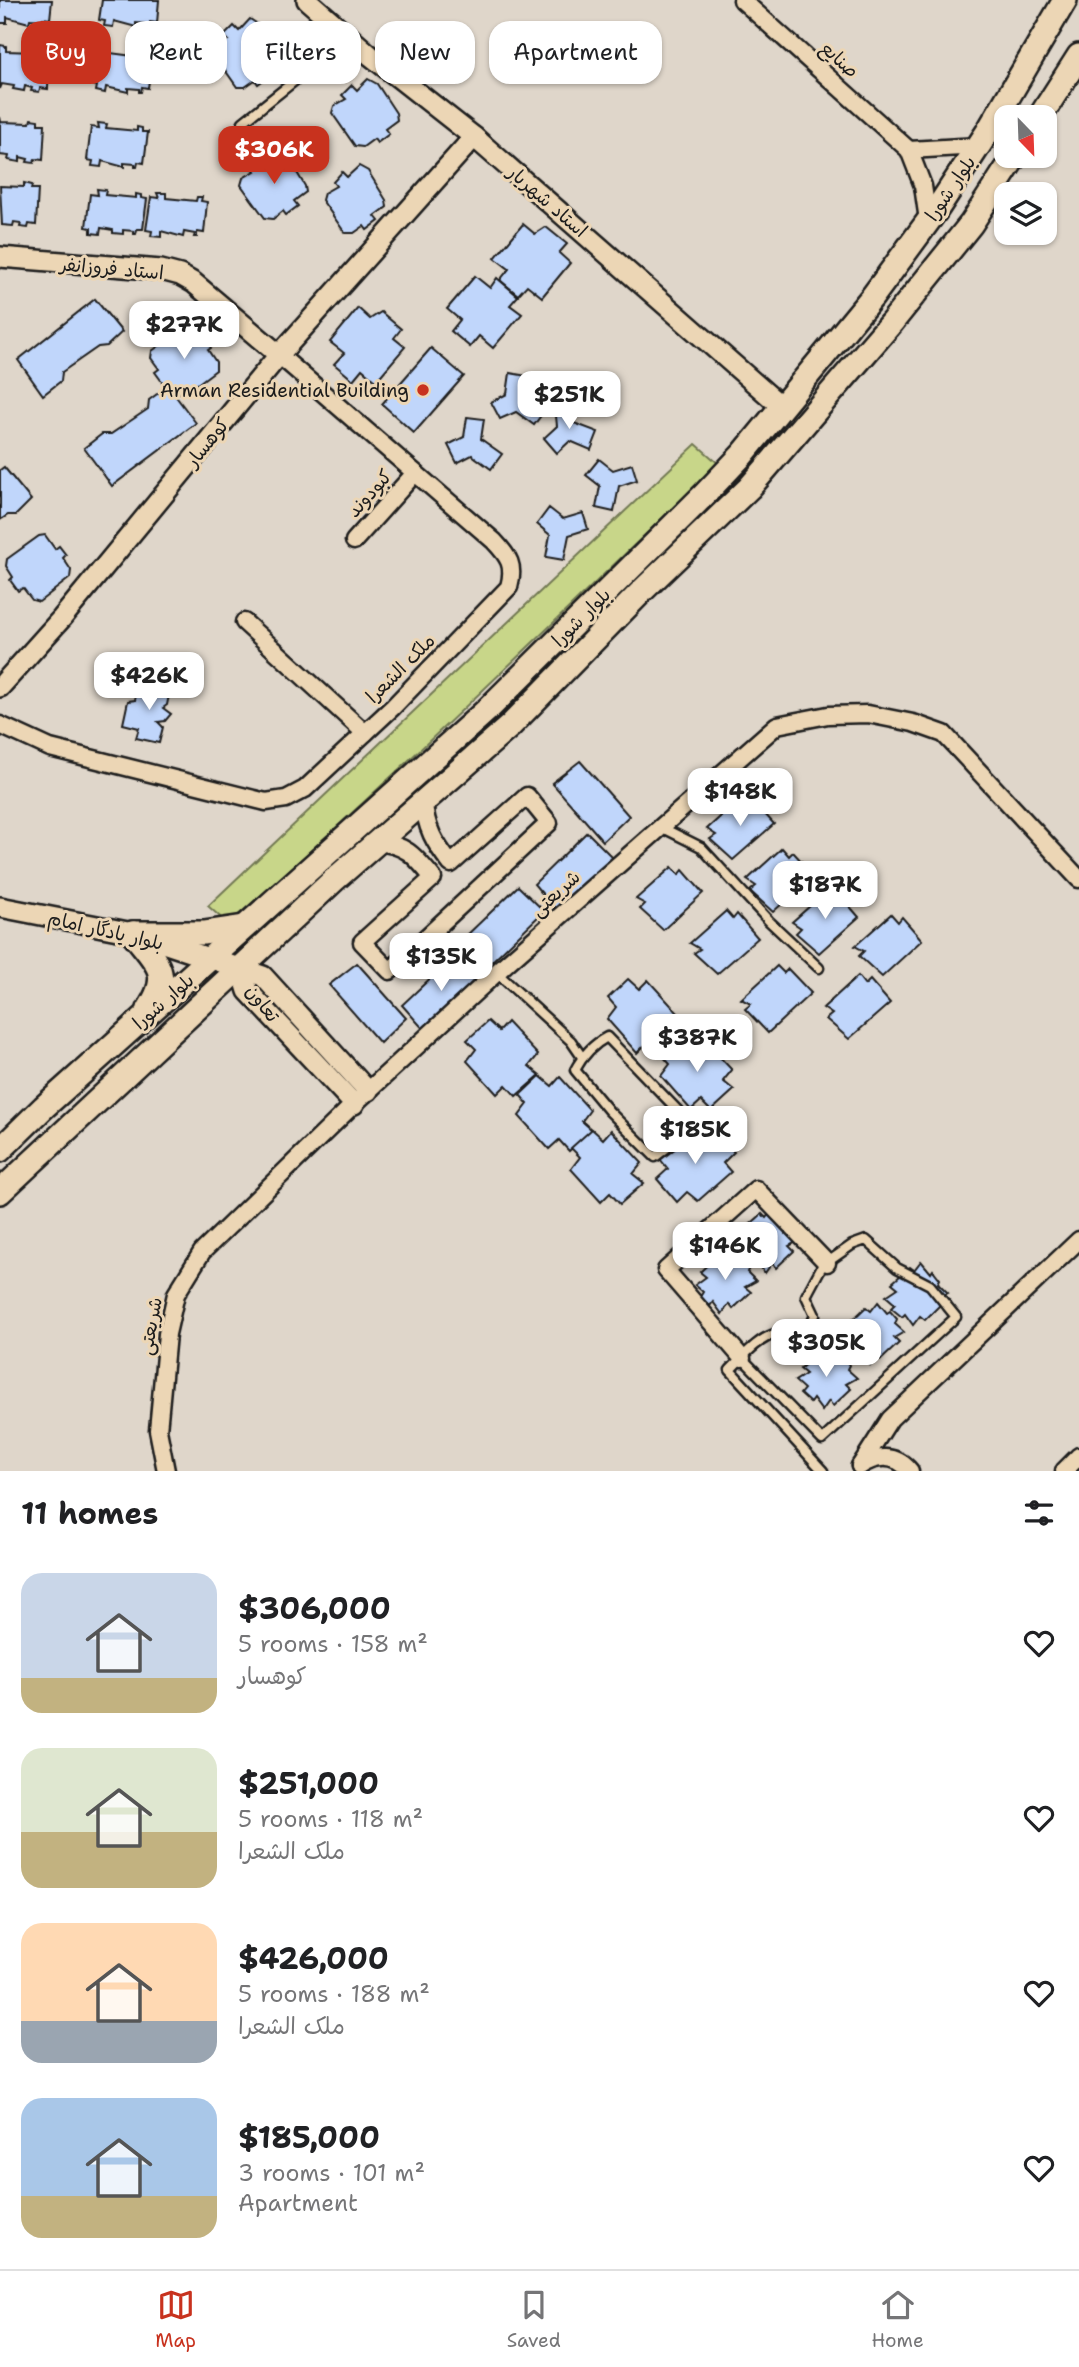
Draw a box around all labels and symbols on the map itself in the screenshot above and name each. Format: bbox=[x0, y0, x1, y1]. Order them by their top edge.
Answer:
street label: صنایع bbox=[814, 35, 864, 84]
north arrow bbox=[994, 105, 1057, 168]
pin: $306K bbox=[225, 127, 323, 186]
street label: بلوار شورا bbox=[919, 151, 981, 226]
street label: استاد شهریار bbox=[501, 159, 593, 243]
street label: استاد فروزانفر bbox=[57, 251, 165, 285]
pin: $277K bbox=[135, 302, 233, 361]
pin: $251K bbox=[520, 372, 618, 431]
place label: Arman Residential Building bbox=[160, 378, 409, 403]
marker: Arman Residential Building bbox=[415, 382, 431, 398]
street label: کوهسار bbox=[179, 412, 235, 474]
street label: کبودوند bbox=[341, 464, 398, 523]
street label: بلوار شورا bbox=[546, 582, 616, 652]
street label: ملک الشعرا bbox=[360, 628, 440, 708]
pin: $426K bbox=[100, 652, 198, 712]
pin: $148K bbox=[691, 768, 789, 828]
pin: $187K bbox=[776, 862, 874, 921]
street label: شریعتی bbox=[525, 865, 585, 922]
street label: بلوار یادگار امام bbox=[45, 905, 166, 958]
pin: $135K bbox=[392, 934, 490, 993]
street label: بلوار شورا bbox=[127, 968, 199, 1035]
street label: تعاون bbox=[240, 979, 286, 1028]
pin: $387K bbox=[648, 1014, 746, 1074]
pin: $185K bbox=[646, 1106, 744, 1166]
pin: $146K bbox=[676, 1222, 774, 1282]
street label: شریعتی bbox=[133, 1295, 168, 1357]
pin: $305K bbox=[777, 1320, 875, 1379]

